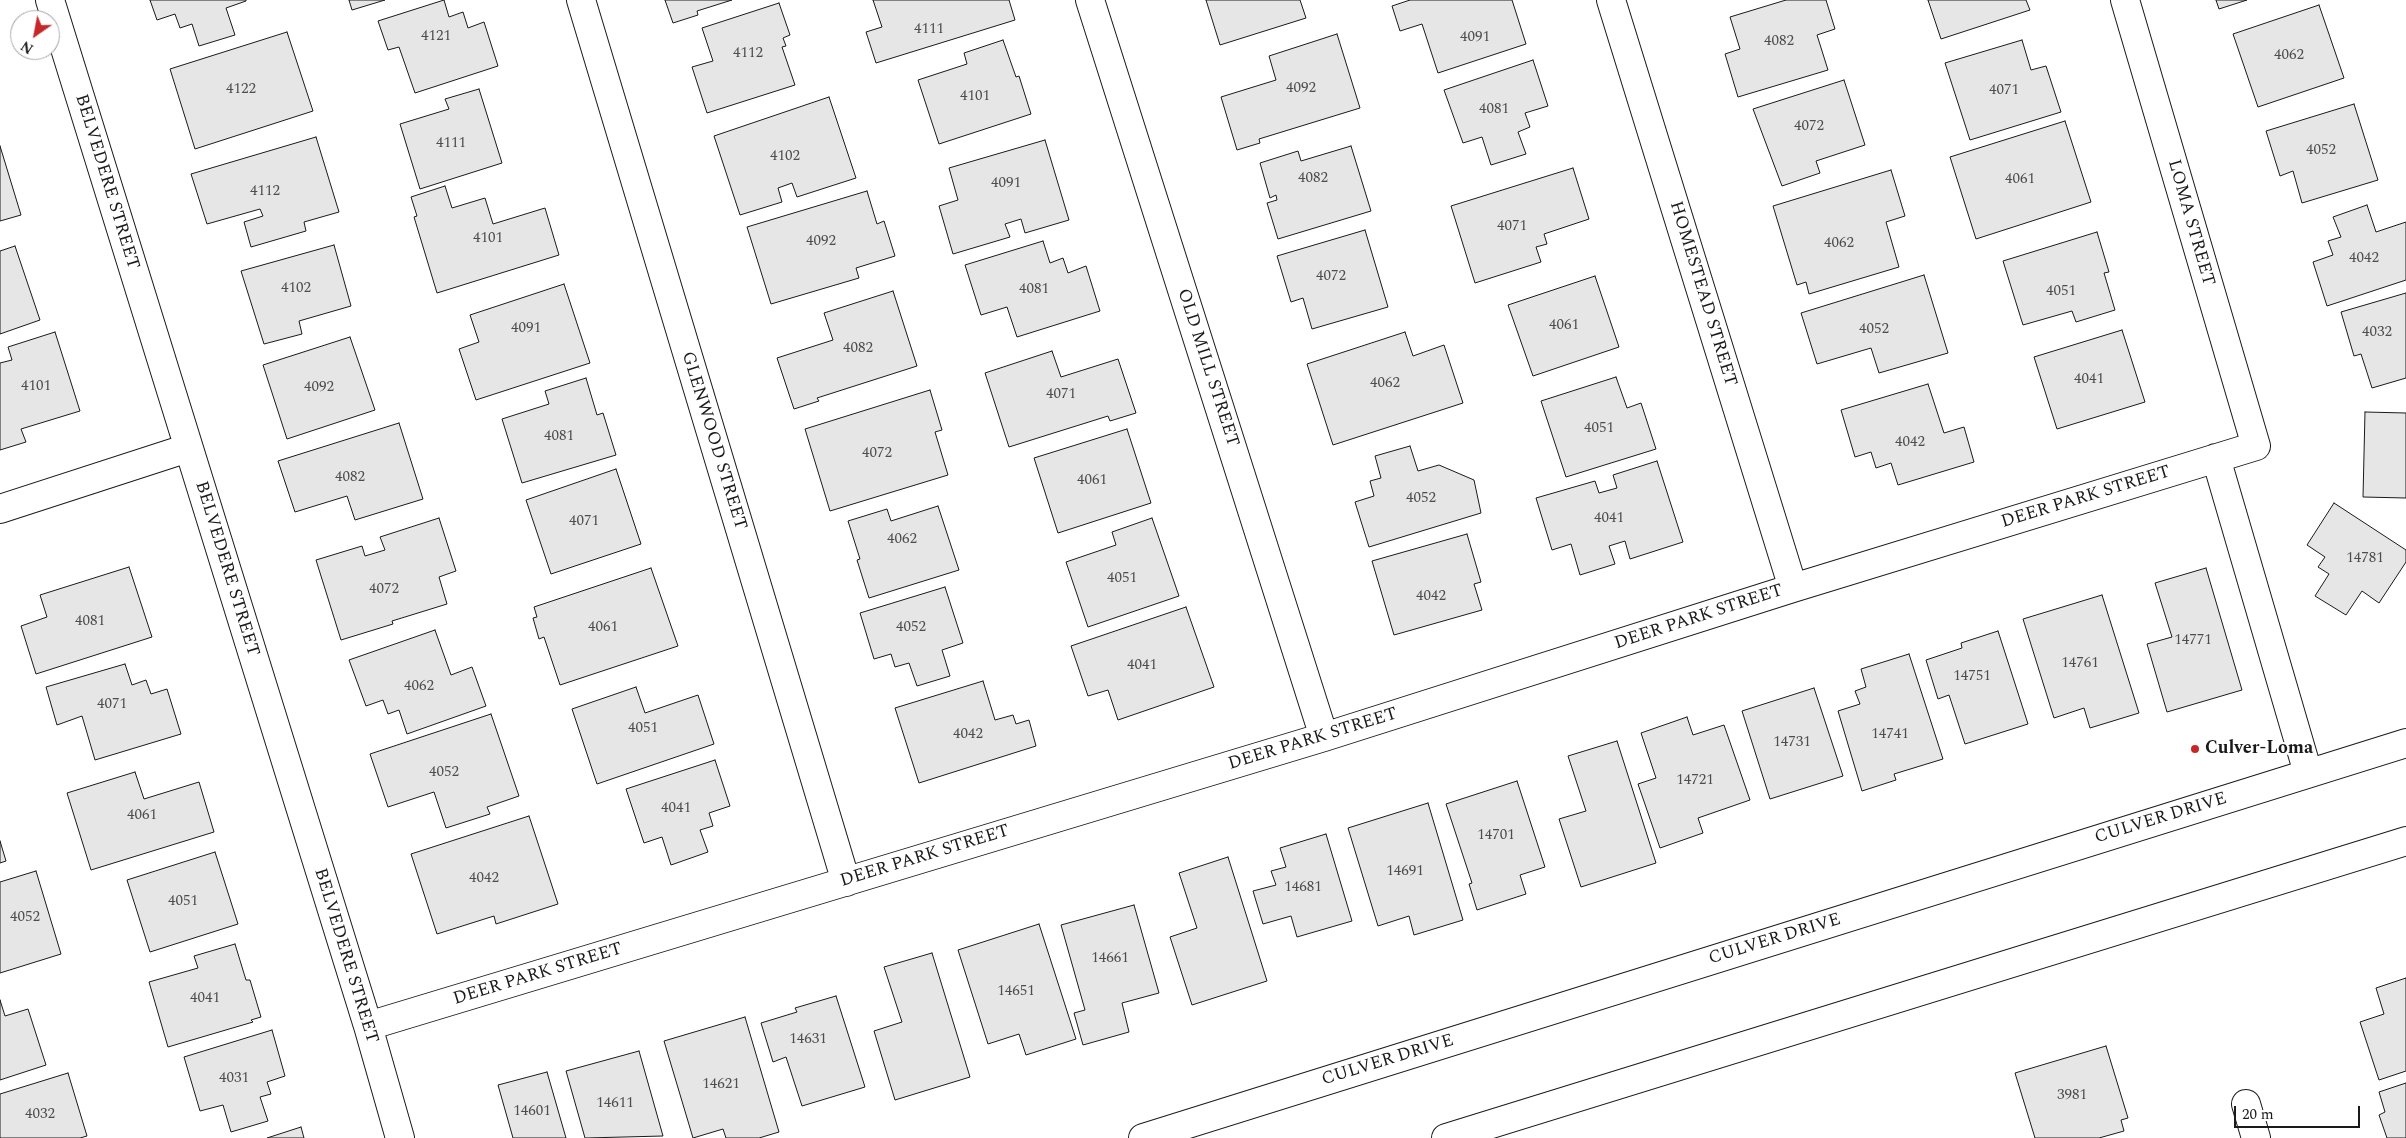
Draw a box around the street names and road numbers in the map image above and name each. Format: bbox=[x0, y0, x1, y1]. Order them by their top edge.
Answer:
street label: BELVEDERE STREET bbox=[69, 92, 143, 272]
street label: LOMA STREET bbox=[2162, 157, 2218, 289]
street label: HOMESTEAD STREET bbox=[1664, 199, 1740, 389]
street label: OLD MILL STREET bbox=[1171, 286, 1243, 450]
street label: GLENWOOD STREET bbox=[676, 349, 750, 533]
street label: DEER PARK STREET bbox=[1999, 462, 2173, 534]
street label: BELVEDERE STREET bbox=[189, 479, 263, 659]
street label: DEER PARK STREET bbox=[1612, 581, 1786, 655]
street label: DEER PARK STREET bbox=[1226, 704, 1400, 776]
street label: CULVER DRIVE bbox=[2092, 789, 2230, 849]
street label: DEER PARK STREET bbox=[838, 821, 1012, 893]
street label: BELVEDERE STREET bbox=[308, 866, 382, 1046]
street label: CULVER DRIVE bbox=[1706, 910, 1844, 970]
street label: DEER PARK STREET bbox=[451, 939, 625, 1011]
street label: CULVER DRIVE bbox=[1319, 1031, 1457, 1091]

